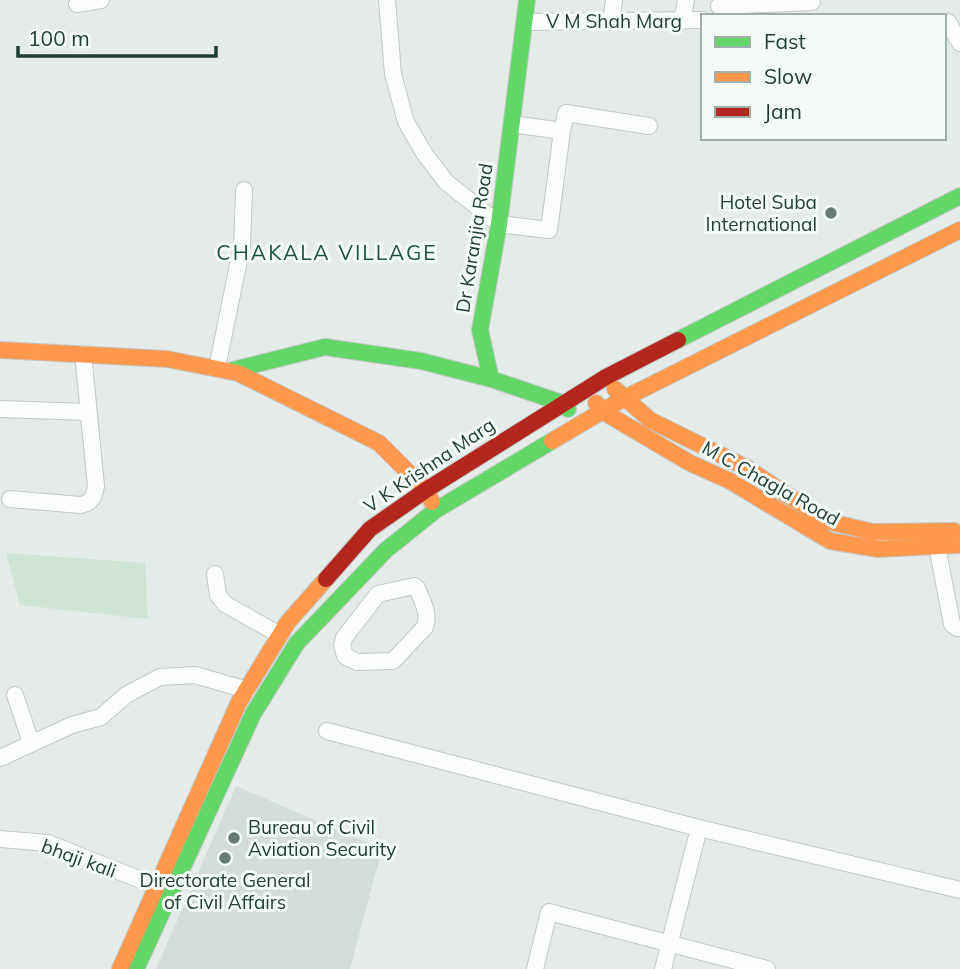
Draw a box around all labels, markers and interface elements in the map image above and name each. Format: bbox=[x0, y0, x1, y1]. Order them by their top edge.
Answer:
street label: V M Shah Marg bbox=[546, 9, 682, 33]
scale bar bbox=[18, 14, 215, 58]
legend bbox=[701, 14, 946, 140]
text: 100 m bbox=[28, 25, 90, 51]
text: Fast bbox=[764, 28, 806, 54]
text: Slow bbox=[764, 63, 812, 89]
text: Jam bbox=[764, 98, 802, 124]
street label: Dr Karanjia Road bbox=[450, 162, 498, 314]
place label: Hotel Suba International bbox=[706, 190, 817, 236]
marker: Hotel Suba International bbox=[823, 205, 839, 221]
district label: CHAKALA VILLAGE bbox=[216, 239, 438, 265]
street label: V K Krishna Marg bbox=[359, 412, 499, 518]
street label: M C Chagla Road bbox=[698, 435, 844, 531]
place label: Bureau of Civil Aviation Security bbox=[248, 815, 396, 861]
marker: Bureau of Civil Aviation Security bbox=[226, 830, 242, 846]
street label: bhaji kali bbox=[38, 833, 120, 883]
marker: Directorate General of Civil Affairs bbox=[217, 850, 233, 866]
place label: Directorate General of Civil Affairs bbox=[139, 868, 311, 914]

